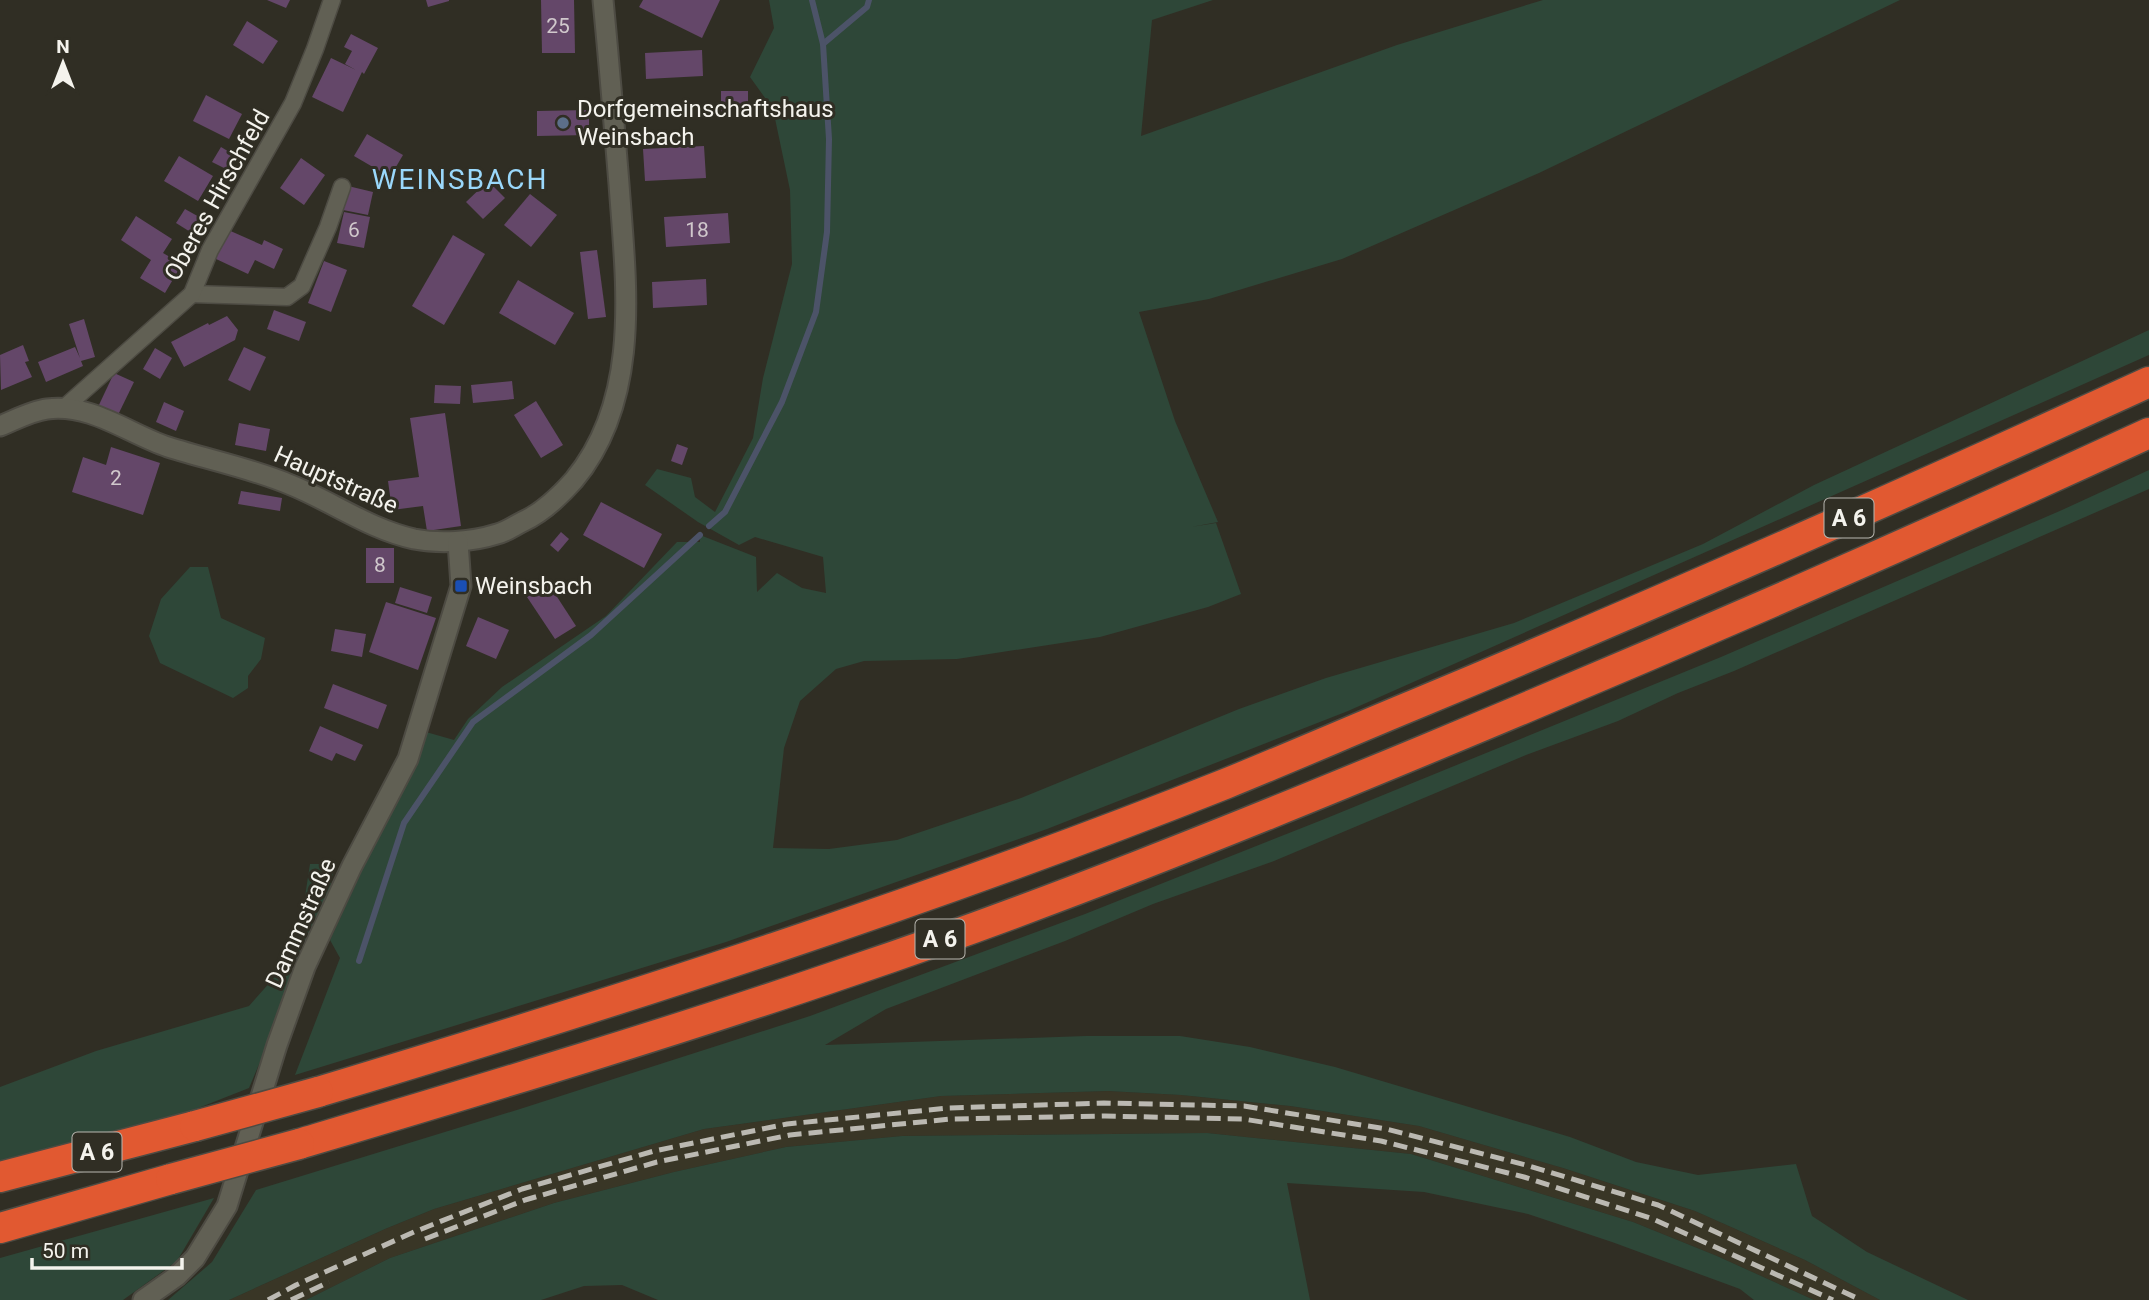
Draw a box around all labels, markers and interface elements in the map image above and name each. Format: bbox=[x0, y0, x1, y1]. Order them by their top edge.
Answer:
house number: 25 bbox=[546, 14, 570, 38]
north arrow bbox=[28, 28, 98, 98]
text: N bbox=[56, 35, 70, 58]
place label: Dorfgemeinschaftshaus Weinsbach bbox=[577, 95, 834, 151]
street label: Oberes Hirschfeld bbox=[158, 105, 276, 285]
marker: Dorfgemeinschaftshaus Weinsbach bbox=[555, 115, 571, 131]
district label: WEINSBACH bbox=[372, 163, 548, 196]
house number: 6 bbox=[348, 218, 360, 242]
house number: 18 bbox=[685, 218, 709, 242]
street label: Hauptstraße bbox=[270, 440, 402, 520]
house number: 2 bbox=[110, 466, 122, 490]
road number: A 6 bbox=[1825, 498, 1874, 538]
house number: 8 bbox=[374, 553, 386, 577]
place label: Weinsbach bbox=[475, 572, 592, 600]
marker: Weinsbach bbox=[453, 578, 469, 594]
street label: Dammstraße bbox=[260, 854, 342, 992]
road number: A 6 bbox=[916, 920, 964, 958]
road number: A 6 bbox=[72, 1133, 122, 1172]
scale bar bbox=[32, 1226, 182, 1270]
text: 50 m bbox=[42, 1239, 89, 1263]

